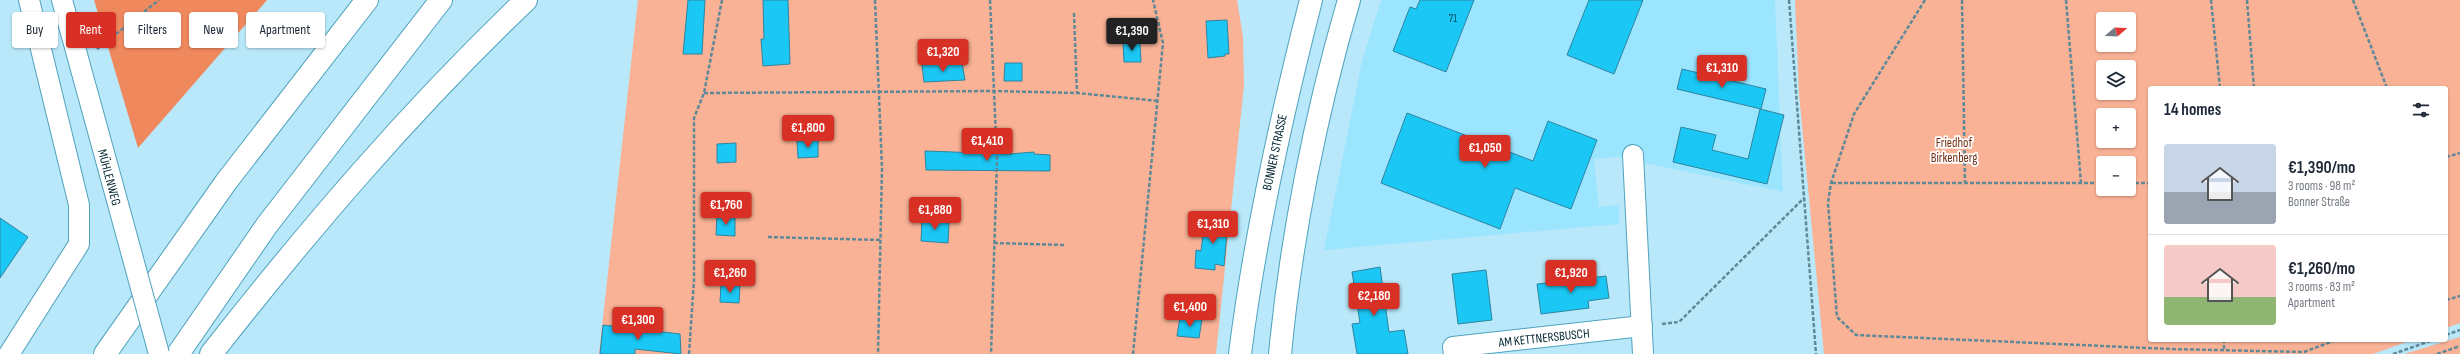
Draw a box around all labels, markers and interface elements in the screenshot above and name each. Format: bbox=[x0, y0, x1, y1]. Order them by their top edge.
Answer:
chip: Buy bbox=[12, 12, 58, 48]
chip: Rent bbox=[66, 12, 116, 48]
chip: Filters bbox=[124, 12, 181, 48]
chip: New bbox=[189, 12, 238, 48]
chip: Apartment bbox=[246, 12, 325, 48]
house number: 71 bbox=[1449, 12, 1457, 25]
north arrow bbox=[2096, 12, 2136, 52]
map controls bbox=[2096, 12, 2136, 196]
pin: €1,390 bbox=[1099, 18, 1165, 52]
text: €1,390 bbox=[1115, 23, 1149, 39]
pin: €1,320 bbox=[910, 39, 976, 73]
text: €1,320 bbox=[927, 44, 959, 60]
pin: €1,310 bbox=[1689, 55, 1755, 89]
text: €1,310 bbox=[1706, 60, 1738, 76]
button: layers bbox=[2096, 60, 2136, 100]
icon: filters bbox=[2410, 99, 2432, 121]
text: 14 homes bbox=[2164, 100, 2221, 120]
button: + bbox=[2096, 108, 2136, 148]
street label: BONNER STRASSE bbox=[1259, 113, 1291, 192]
pin: €1,800 bbox=[775, 115, 841, 149]
text: €1,800 bbox=[791, 120, 825, 136]
pin: €1,410 bbox=[954, 128, 1020, 162]
text: €1,410 bbox=[971, 133, 1003, 149]
pin: €1,050 bbox=[1452, 135, 1518, 169]
park label: Friedhof Birkenberg bbox=[1931, 135, 1977, 166]
text: €1,050 bbox=[1468, 140, 1502, 156]
street label: MÜHLENWEG bbox=[94, 147, 125, 207]
button: − bbox=[2096, 156, 2136, 196]
text: €1,390/mo bbox=[2288, 158, 2355, 178]
icon: home bbox=[2196, 160, 2244, 208]
text: 3 rooms · 98 m² bbox=[2288, 178, 2355, 194]
pin: €1,760 bbox=[693, 192, 759, 226]
text: Bonner Straße bbox=[2288, 194, 2350, 210]
text: €1,760 bbox=[710, 197, 742, 213]
pin: €1,880 bbox=[902, 197, 968, 231]
text: €1,880 bbox=[918, 202, 952, 218]
pin: €1,310 bbox=[1180, 211, 1246, 245]
text: €1,310 bbox=[1197, 216, 1229, 232]
text: €1,260/mo bbox=[2288, 259, 2355, 279]
pin: €1,260 bbox=[697, 260, 763, 294]
pin: €1,920 bbox=[1538, 260, 1604, 294]
icon: home bbox=[2196, 261, 2244, 309]
text: €1,260 bbox=[713, 265, 747, 281]
text: €1,920 bbox=[1554, 265, 1588, 281]
text: 3 rooms · 83 m² bbox=[2288, 279, 2355, 295]
pin: €2,180 bbox=[1341, 283, 1407, 317]
text: €2,180 bbox=[1357, 288, 1391, 304]
pin: €1,400 bbox=[1157, 294, 1223, 328]
text: Apartment bbox=[2288, 295, 2335, 311]
text: €1,400 bbox=[1173, 299, 1207, 315]
pin: €1,300 bbox=[605, 307, 671, 341]
text: €1,300 bbox=[621, 312, 655, 328]
street label: AM KETTNERSBUSCH bbox=[1497, 325, 1590, 351]

